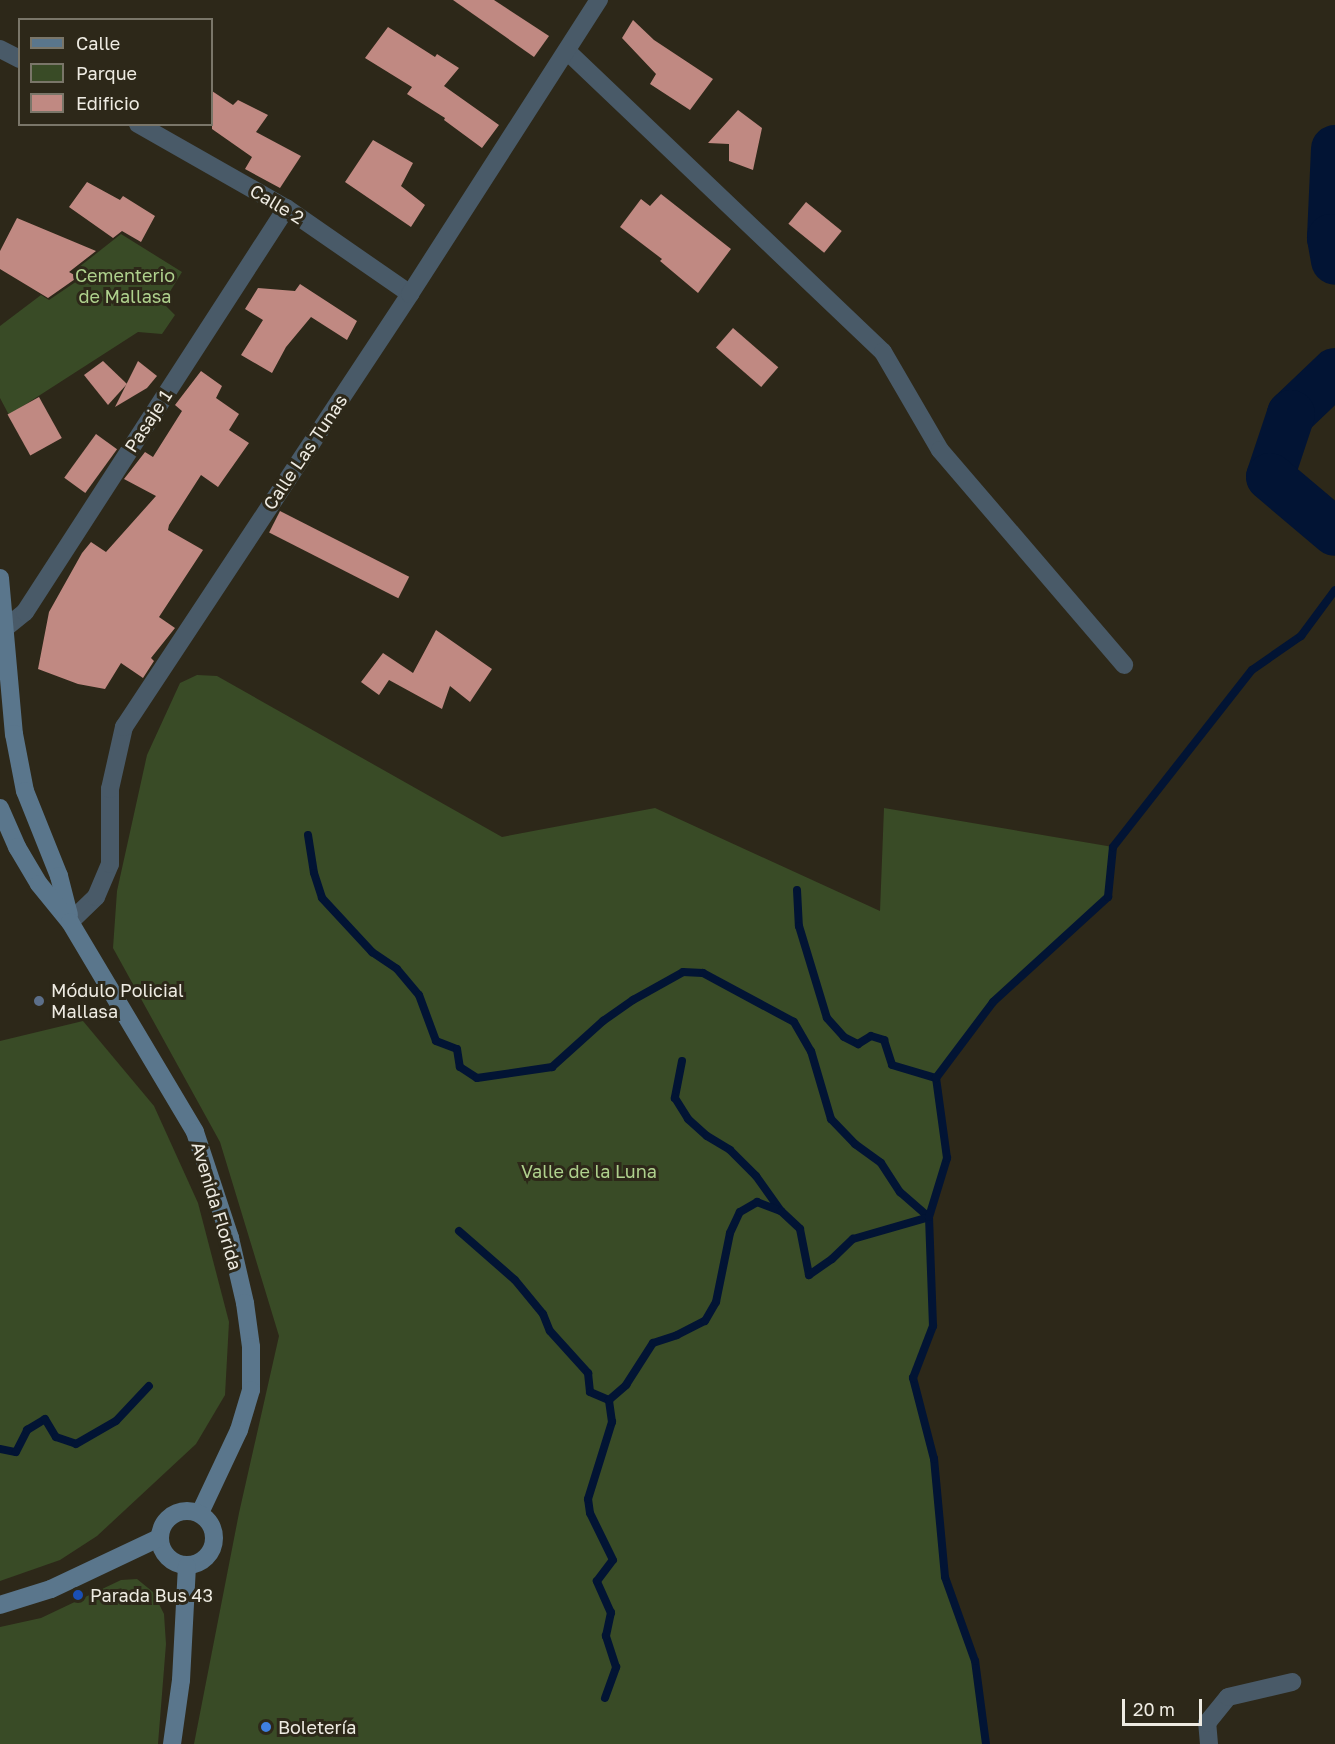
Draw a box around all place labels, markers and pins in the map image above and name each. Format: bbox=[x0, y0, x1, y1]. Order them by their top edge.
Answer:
place label: Módulo Policial Mallasa bbox=[51, 980, 184, 1022]
marker: Módulo Policial Mallasa bbox=[32, 994, 46, 1008]
place label: Parada Bus 43 bbox=[90, 1584, 213, 1606]
marker: Parada Bus 43 bbox=[71, 1588, 85, 1602]
place label: Boletería bbox=[278, 1716, 357, 1738]
marker: Boletería bbox=[259, 1720, 273, 1734]

